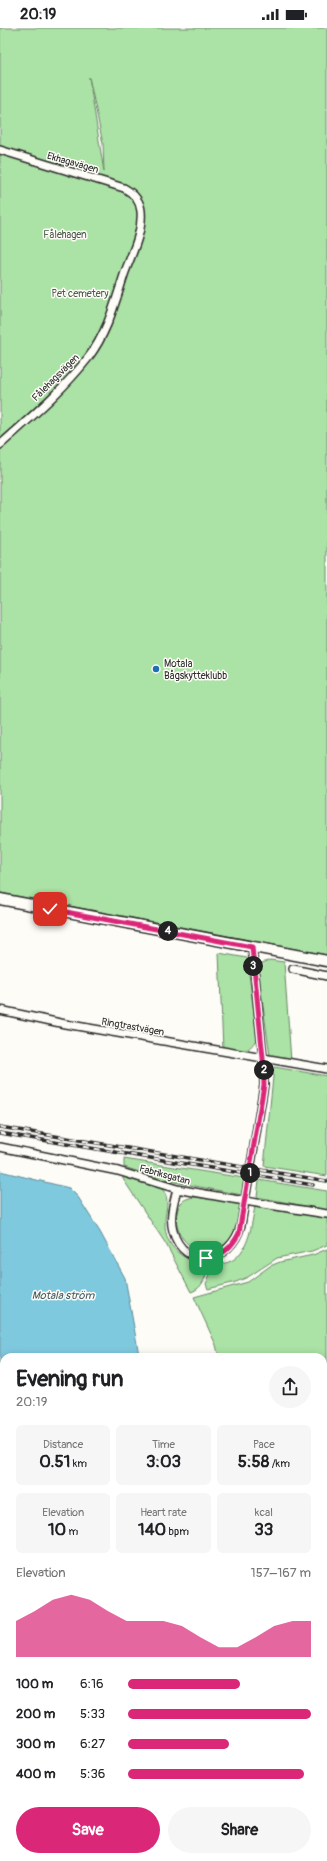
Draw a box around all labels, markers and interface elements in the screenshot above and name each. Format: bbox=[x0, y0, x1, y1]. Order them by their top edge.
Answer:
text: 20:19 bbox=[20, 5, 56, 24]
street label: Ekhagavägen bbox=[46, 150, 100, 176]
park label: Fålehagen bbox=[43, 228, 87, 241]
park label: Pet cemetery bbox=[51, 288, 109, 300]
street label: Fålehagsvägen bbox=[29, 351, 82, 404]
place label: Motala Bågskytteklubb bbox=[164, 658, 227, 682]
marker: Motala Bågskytteklubb bbox=[151, 664, 161, 674]
pin bbox=[33, 892, 67, 926]
icon: check bbox=[39, 898, 61, 920]
pin: 4 bbox=[158, 921, 178, 941]
text: 4 bbox=[165, 924, 171, 937]
pin: 3 bbox=[243, 956, 263, 976]
text: 3 bbox=[250, 959, 256, 972]
street label: Ringtrastvägen bbox=[100, 1016, 166, 1038]
pin: 2 bbox=[254, 1060, 274, 1080]
text: 2 bbox=[261, 1063, 267, 1076]
street label: Fabriksgatan bbox=[138, 1162, 192, 1188]
pin: 1 bbox=[240, 1163, 260, 1183]
text: 1 bbox=[248, 1166, 252, 1179]
pin bbox=[189, 1241, 223, 1275]
icon: arrive bbox=[195, 1247, 217, 1269]
water label: Motala ström bbox=[32, 1289, 96, 1302]
text: Evening run bbox=[16, 1365, 124, 1393]
button: share bbox=[269, 1366, 311, 1408]
text: 20:19 bbox=[16, 1394, 47, 1410]
text: Distance bbox=[43, 1438, 83, 1451]
text: Time bbox=[152, 1438, 175, 1451]
text: Pace bbox=[253, 1438, 275, 1451]
text: 0.51 bbox=[39, 1451, 70, 1472]
text: 3:03 bbox=[146, 1451, 181, 1472]
text: 5:58 bbox=[238, 1451, 269, 1472]
text: km bbox=[70, 1457, 87, 1470]
text: /km bbox=[269, 1457, 290, 1470]
text: Elevation bbox=[42, 1506, 84, 1519]
text: Heart rate bbox=[140, 1506, 187, 1519]
text: kcal bbox=[255, 1506, 273, 1519]
text: 10 bbox=[48, 1519, 66, 1540]
text: 140 bbox=[138, 1519, 166, 1540]
text: 33 bbox=[254, 1519, 273, 1540]
text: m bbox=[66, 1525, 78, 1538]
text: bpm bbox=[166, 1525, 189, 1538]
text: Elevation bbox=[16, 1565, 66, 1581]
text: 157–167 m bbox=[251, 1565, 311, 1581]
text: 100 m bbox=[16, 1676, 53, 1692]
text: 6:16 bbox=[80, 1676, 104, 1692]
text: 200 m bbox=[16, 1706, 55, 1722]
text: 5:33 bbox=[80, 1706, 105, 1722]
text: 300 m bbox=[16, 1736, 55, 1752]
text: 6:27 bbox=[80, 1736, 105, 1752]
text: 400 m bbox=[16, 1766, 56, 1782]
text: 5:36 bbox=[80, 1766, 105, 1782]
button: Save bbox=[16, 1807, 160, 1853]
button: Share bbox=[168, 1807, 311, 1853]

